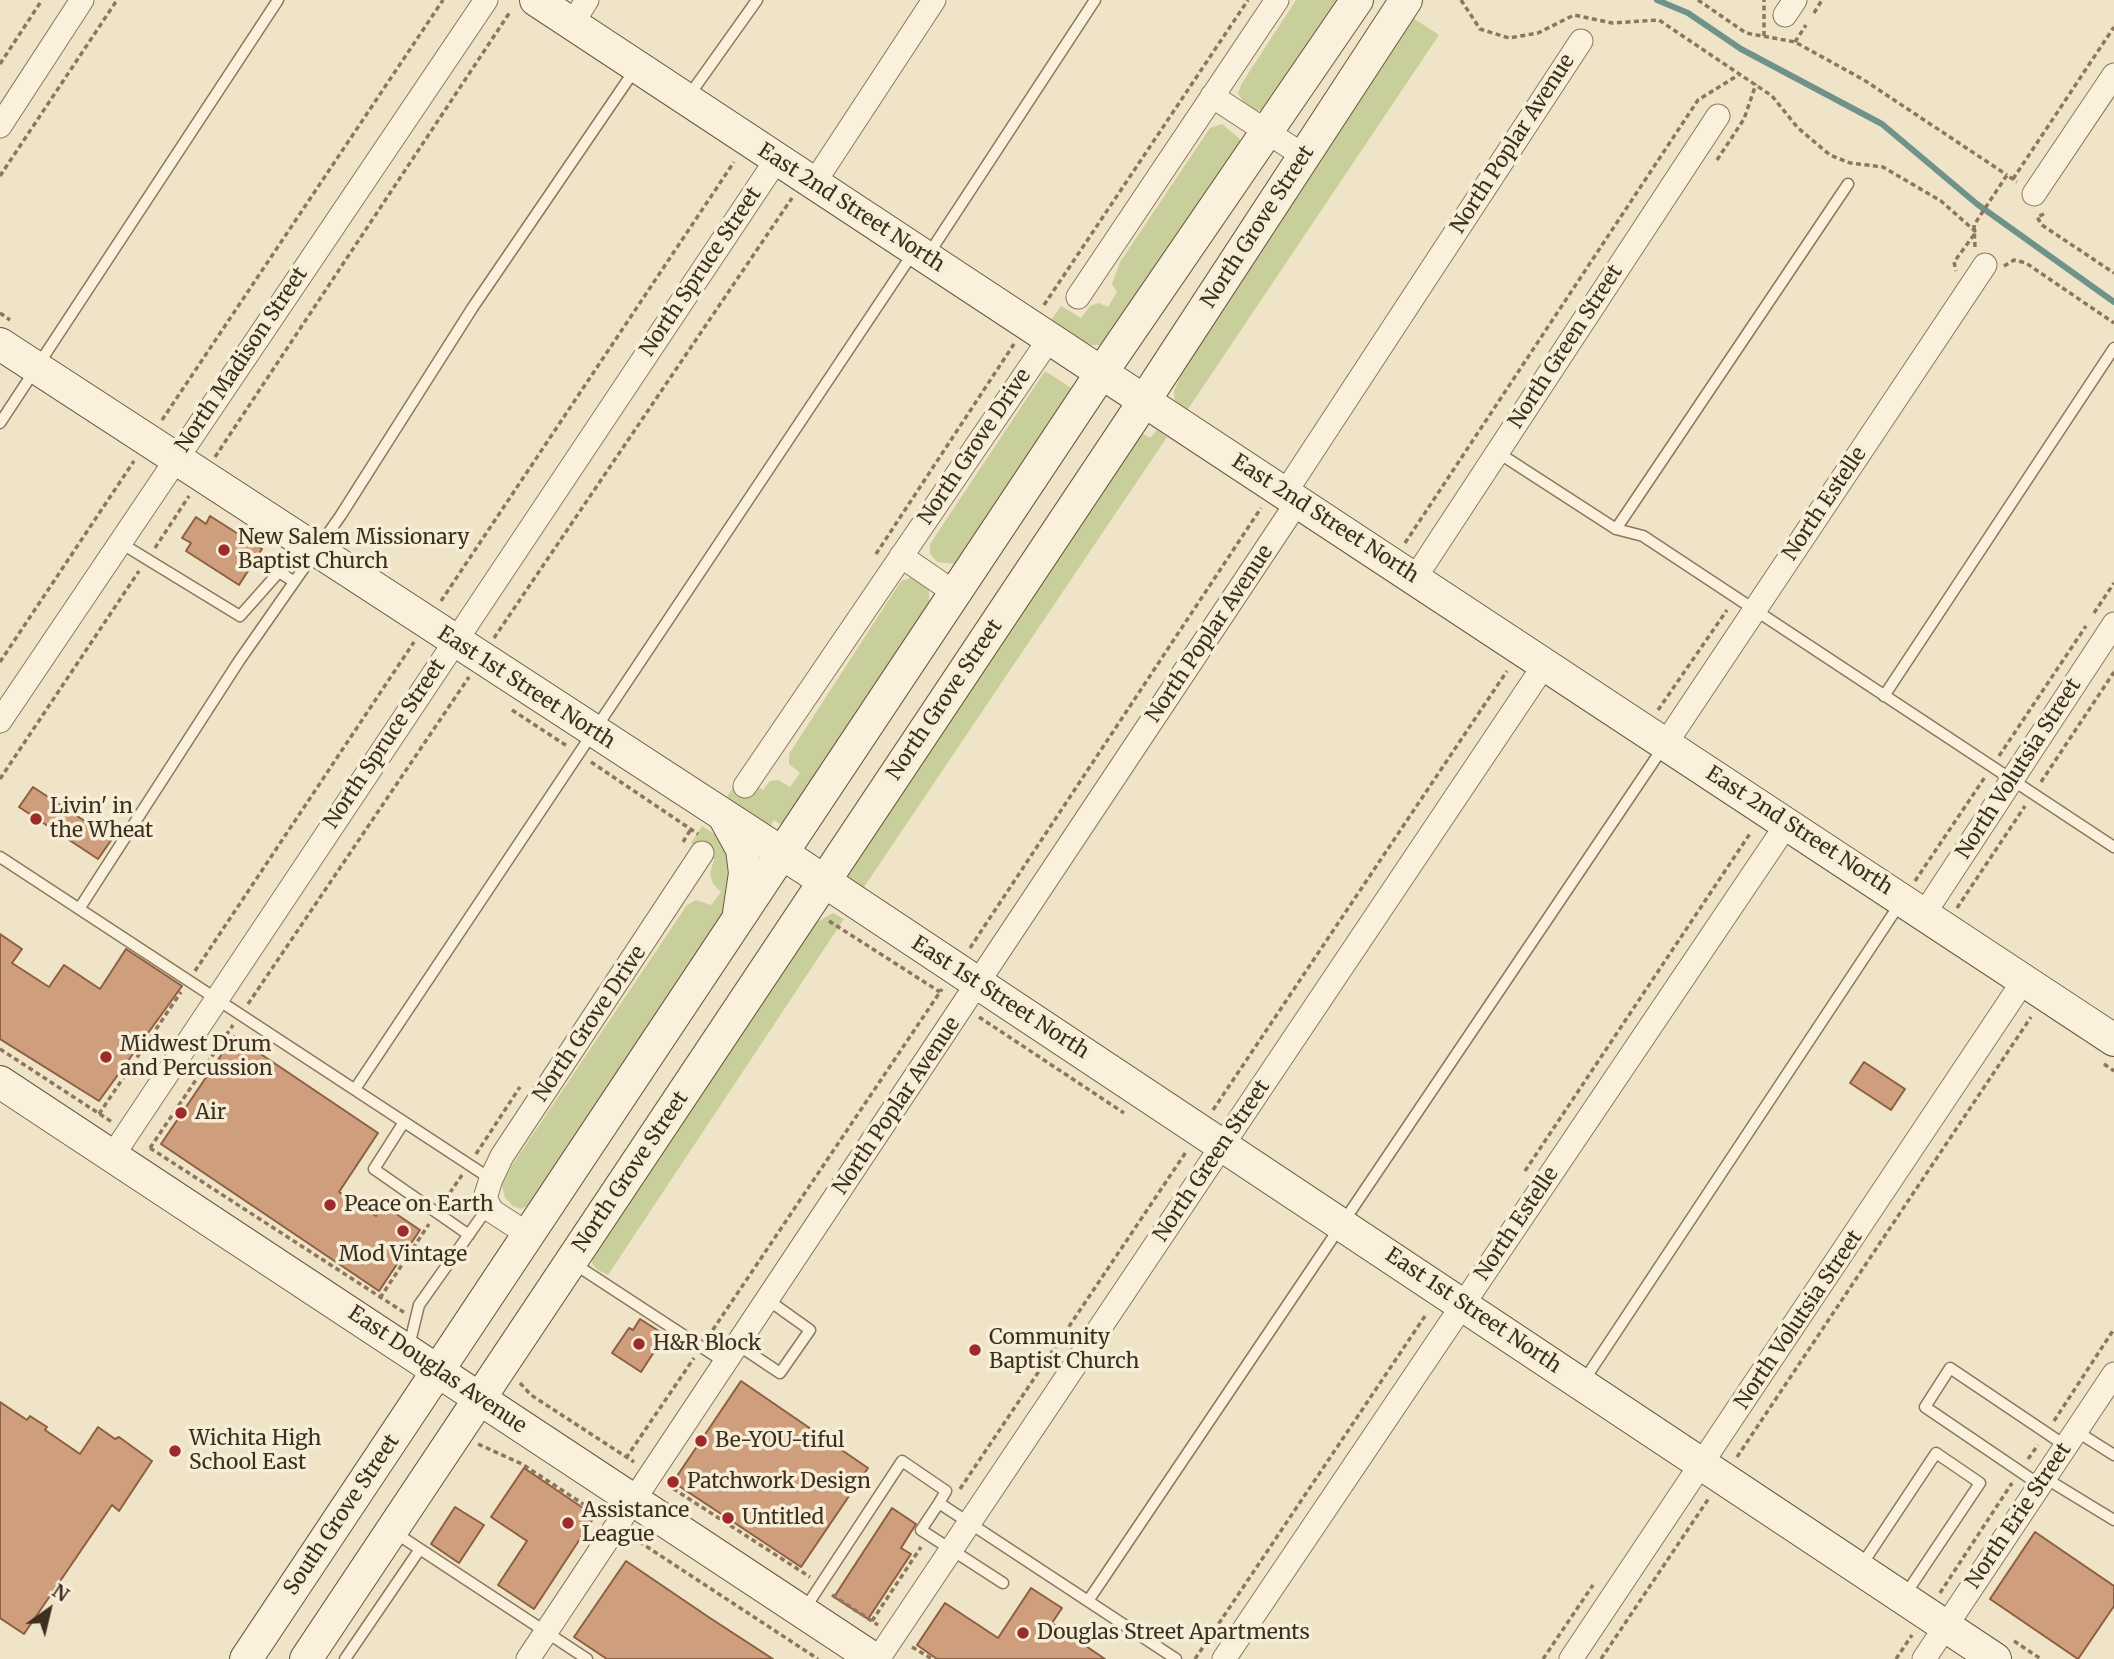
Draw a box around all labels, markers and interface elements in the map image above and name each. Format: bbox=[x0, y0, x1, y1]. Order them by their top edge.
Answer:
street label: North Poplar Avenue bbox=[1446, 50, 1580, 238]
street label: East 2nd Street North bbox=[753, 138, 949, 278]
street label: North Grove Street bbox=[1196, 141, 1320, 313]
street label: North Spruce Street bbox=[635, 183, 767, 361]
street label: North Green Street bbox=[1504, 261, 1628, 433]
street label: North Madison Street bbox=[171, 263, 313, 457]
street label: North Grove Drive bbox=[913, 364, 1037, 530]
street label: North Estelle bbox=[1778, 443, 1872, 565]
street label: East 2nd Street North bbox=[1227, 449, 1423, 589]
place label: New Salem Missionary Baptist Church bbox=[238, 525, 469, 575]
street label: North Poplar Avenue bbox=[1141, 540, 1279, 728]
marker: New Salem Missionary Baptist Church bbox=[216, 542, 232, 558]
street label: North Grove Street bbox=[882, 615, 1008, 785]
street label: East 1st Street North bbox=[433, 621, 619, 755]
street label: North Spruce Street bbox=[319, 655, 451, 833]
street label: North Volutsia Street bbox=[1951, 674, 2087, 864]
street label: East 2nd Street North bbox=[1701, 761, 1897, 901]
place label: Livin' in the Wheat bbox=[50, 794, 153, 844]
marker: Livin' in the Wheat bbox=[28, 811, 44, 827]
street label: East 1st Street North bbox=[907, 931, 1093, 1065]
street label: North Grove Drive bbox=[528, 941, 652, 1107]
street label: North Poplar Avenue bbox=[828, 1012, 966, 1200]
place label: Midwest Drum and Percussion bbox=[120, 1032, 273, 1082]
marker: Midwest Drum and Percussion bbox=[98, 1049, 114, 1065]
street label: North Green Street bbox=[1149, 1075, 1275, 1247]
street label: North Grove Street bbox=[568, 1087, 694, 1257]
place label: Air bbox=[195, 1100, 226, 1126]
marker: Air bbox=[173, 1105, 189, 1121]
street label: North Estelle bbox=[1470, 1163, 1564, 1285]
place label: Peace on Earth bbox=[344, 1192, 494, 1218]
marker: Peace on Earth bbox=[322, 1197, 338, 1213]
marker: Mod Vintage bbox=[395, 1223, 411, 1239]
street label: North Volutsia Street bbox=[1730, 1226, 1868, 1414]
place label: Mod Vintage bbox=[339, 1242, 467, 1268]
street label: East 1st Street North bbox=[1380, 1243, 1566, 1379]
street label: East Douglas Avenue bbox=[343, 1301, 531, 1439]
place label: Community Baptist Church bbox=[989, 1325, 1139, 1375]
place label: H&R Block bbox=[653, 1331, 761, 1357]
marker: H&R Block bbox=[631, 1336, 647, 1352]
marker: Community Baptist Church bbox=[967, 1342, 983, 1358]
place label: Wichita High School East bbox=[189, 1426, 321, 1476]
place label: Be-YOU-tiful bbox=[715, 1428, 845, 1454]
street label: South Grove Street bbox=[279, 1430, 405, 1600]
marker: Be-YOU-tiful bbox=[693, 1433, 709, 1449]
street label: North Erie Street bbox=[1961, 1438, 2077, 1594]
marker: Wichita High School East bbox=[167, 1443, 183, 1459]
place label: Patchwork Design bbox=[687, 1469, 871, 1495]
marker: Patchwork Design bbox=[665, 1474, 681, 1490]
place label: Assistance League bbox=[582, 1498, 689, 1548]
place label: Untitled bbox=[742, 1505, 824, 1531]
marker: Untitled bbox=[720, 1510, 736, 1526]
marker: Assistance League bbox=[560, 1515, 576, 1531]
north arrow bbox=[14, 1575, 84, 1645]
text: N bbox=[48, 1578, 74, 1607]
place label: Douglas Street Apartments bbox=[1037, 1620, 1310, 1646]
marker: Douglas Street Apartments bbox=[1015, 1625, 1031, 1641]

